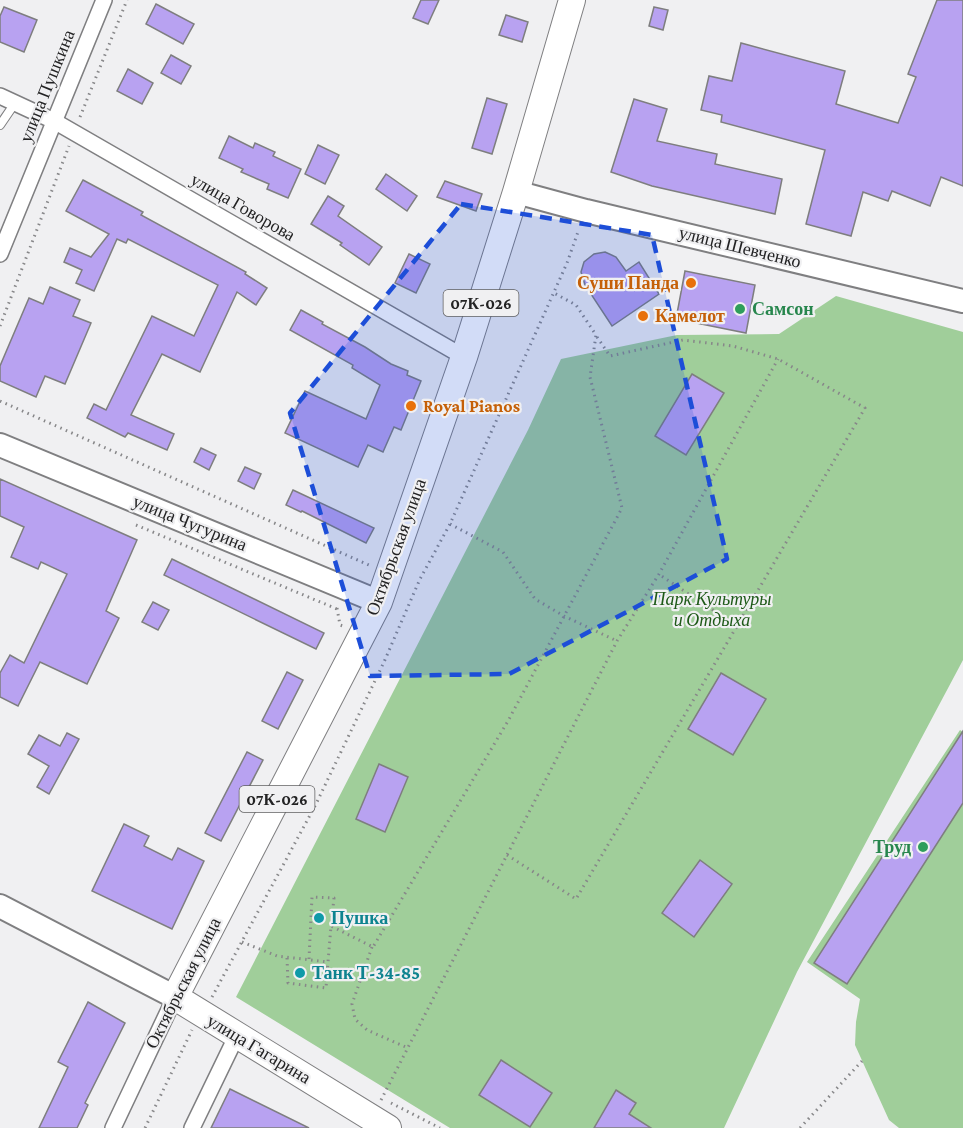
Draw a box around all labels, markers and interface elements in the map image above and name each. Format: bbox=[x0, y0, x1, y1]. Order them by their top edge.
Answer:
street label: улица Пушкина bbox=[15, 27, 79, 145]
street label: улица Говорова bbox=[187, 169, 299, 245]
street label: улица Шевченко bbox=[677, 222, 803, 272]
place label: Суши Панда bbox=[577, 273, 679, 293]
marker: Суши Панда bbox=[684, 276, 698, 290]
road number: 07К-026 bbox=[444, 290, 518, 316]
place label: Самсон bbox=[752, 299, 814, 319]
marker: Самсон bbox=[733, 302, 747, 316]
place label: Камелот bbox=[655, 306, 725, 326]
marker: Камелот bbox=[636, 309, 650, 323]
place label: Royal Pianos bbox=[423, 396, 520, 416]
marker: Royal Pianos bbox=[404, 399, 418, 413]
street label: Октябрьская улица bbox=[362, 476, 430, 618]
street label: улица Чугурина bbox=[130, 491, 250, 555]
park label: Парк Культуры и Отдыха bbox=[652, 589, 771, 630]
road number: 07К-026 bbox=[240, 786, 314, 812]
place label: Труд bbox=[873, 837, 911, 857]
marker: Труд bbox=[916, 840, 930, 854]
place label: Пушка bbox=[331, 908, 388, 928]
marker: Пушка bbox=[312, 911, 326, 925]
street label: Октябрьская улица bbox=[141, 914, 225, 1052]
place label: Танк Т-34-85 bbox=[312, 963, 420, 983]
marker: Танк Т-34-85 bbox=[293, 966, 307, 980]
street label: улица Гагарина bbox=[204, 1010, 314, 1088]

